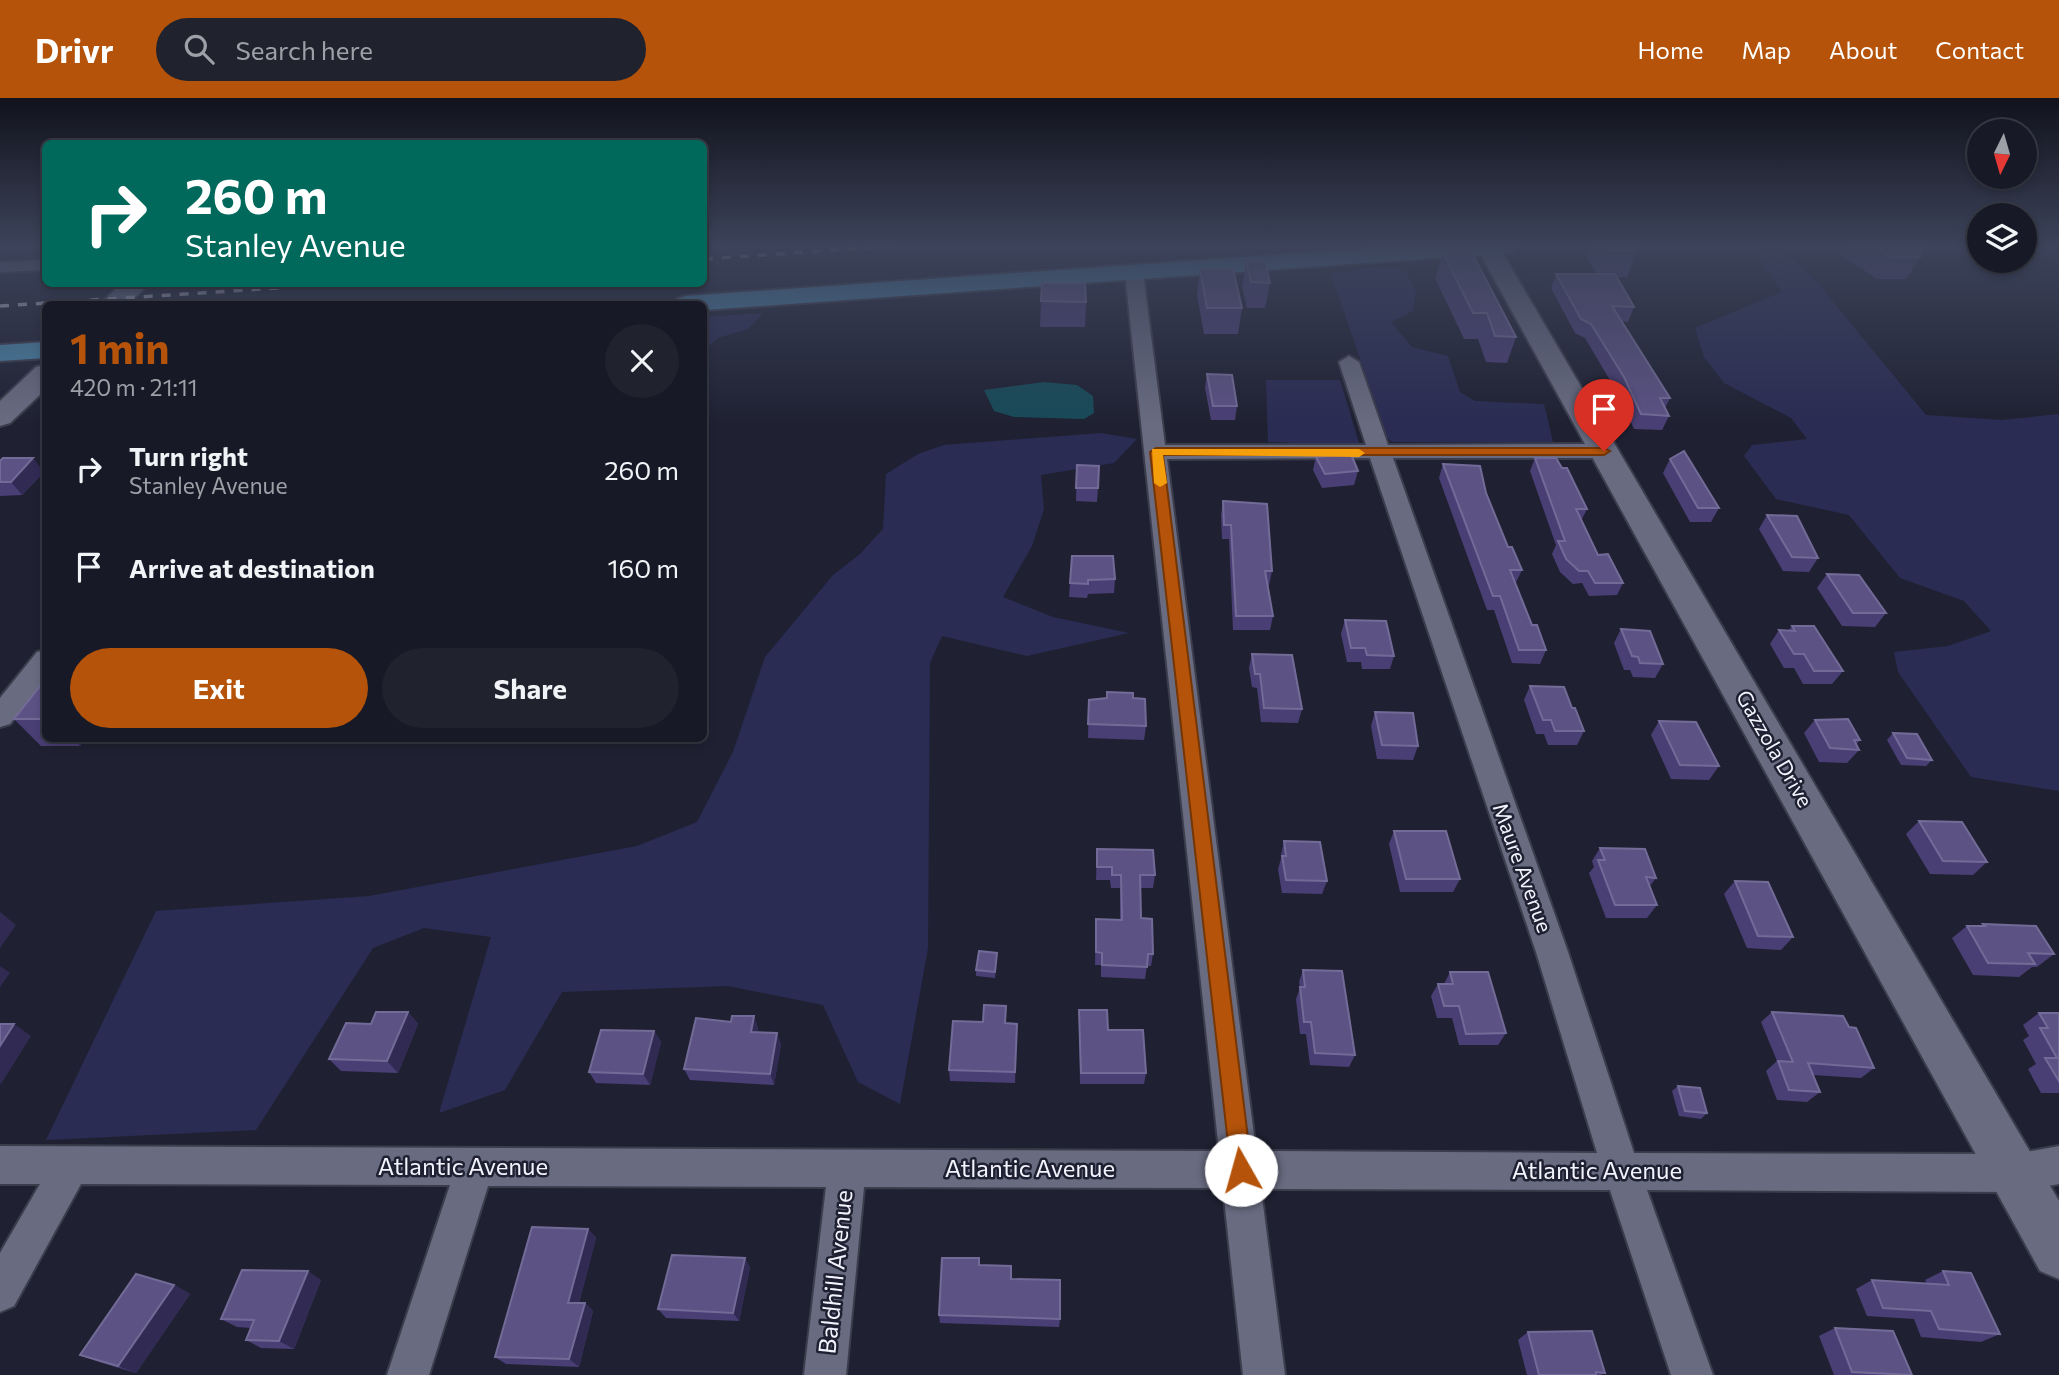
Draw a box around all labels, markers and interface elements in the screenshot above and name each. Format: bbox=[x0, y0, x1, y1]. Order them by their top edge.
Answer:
search box bbox=[156, 18, 646, 81]
text: Drivr bbox=[35, 29, 114, 70]
icon: search bbox=[180, 30, 218, 68]
text: Search here bbox=[236, 34, 373, 65]
text: Home bbox=[1638, 35, 1704, 64]
text: Map bbox=[1742, 35, 1791, 64]
text: About bbox=[1829, 35, 1897, 64]
text: Contact bbox=[1935, 35, 2024, 64]
north arrow bbox=[1967, 119, 2037, 189]
map controls bbox=[1967, 119, 2037, 273]
text: 260 m bbox=[185, 164, 327, 224]
icon: right bbox=[70, 168, 161, 259]
button: layers bbox=[1967, 203, 2037, 273]
text: Stanley Avenue bbox=[185, 224, 406, 264]
text: 1 min bbox=[70, 321, 170, 373]
button: close bbox=[605, 324, 679, 398]
text: 420 m · 21:11 bbox=[70, 373, 198, 401]
pin bbox=[1574, 379, 1634, 451]
icon: arrive bbox=[1585, 390, 1623, 428]
text: Turn right bbox=[129, 440, 248, 471]
icon: right bbox=[70, 450, 108, 488]
text: 260 m bbox=[604, 454, 679, 485]
text: Stanley Avenue bbox=[129, 471, 288, 499]
icon: arrive bbox=[70, 548, 108, 586]
text: Arrive at destination bbox=[129, 552, 375, 583]
text: 160 m bbox=[607, 552, 679, 583]
button: Exit bbox=[70, 648, 368, 728]
button: Share bbox=[382, 648, 679, 728]
street label: Gazzola Drive bbox=[1732, 685, 1819, 811]
street label: Maure Avenue bbox=[1488, 799, 1558, 936]
position arrow bbox=[1204, 1133, 1278, 1207]
street label: Atlantic Avenue bbox=[378, 1151, 548, 1180]
street label: Atlantic Avenue bbox=[945, 1153, 1115, 1182]
street label: Atlantic Avenue bbox=[1512, 1155, 1682, 1184]
street label: Baldhill Avenue bbox=[811, 1188, 858, 1355]

